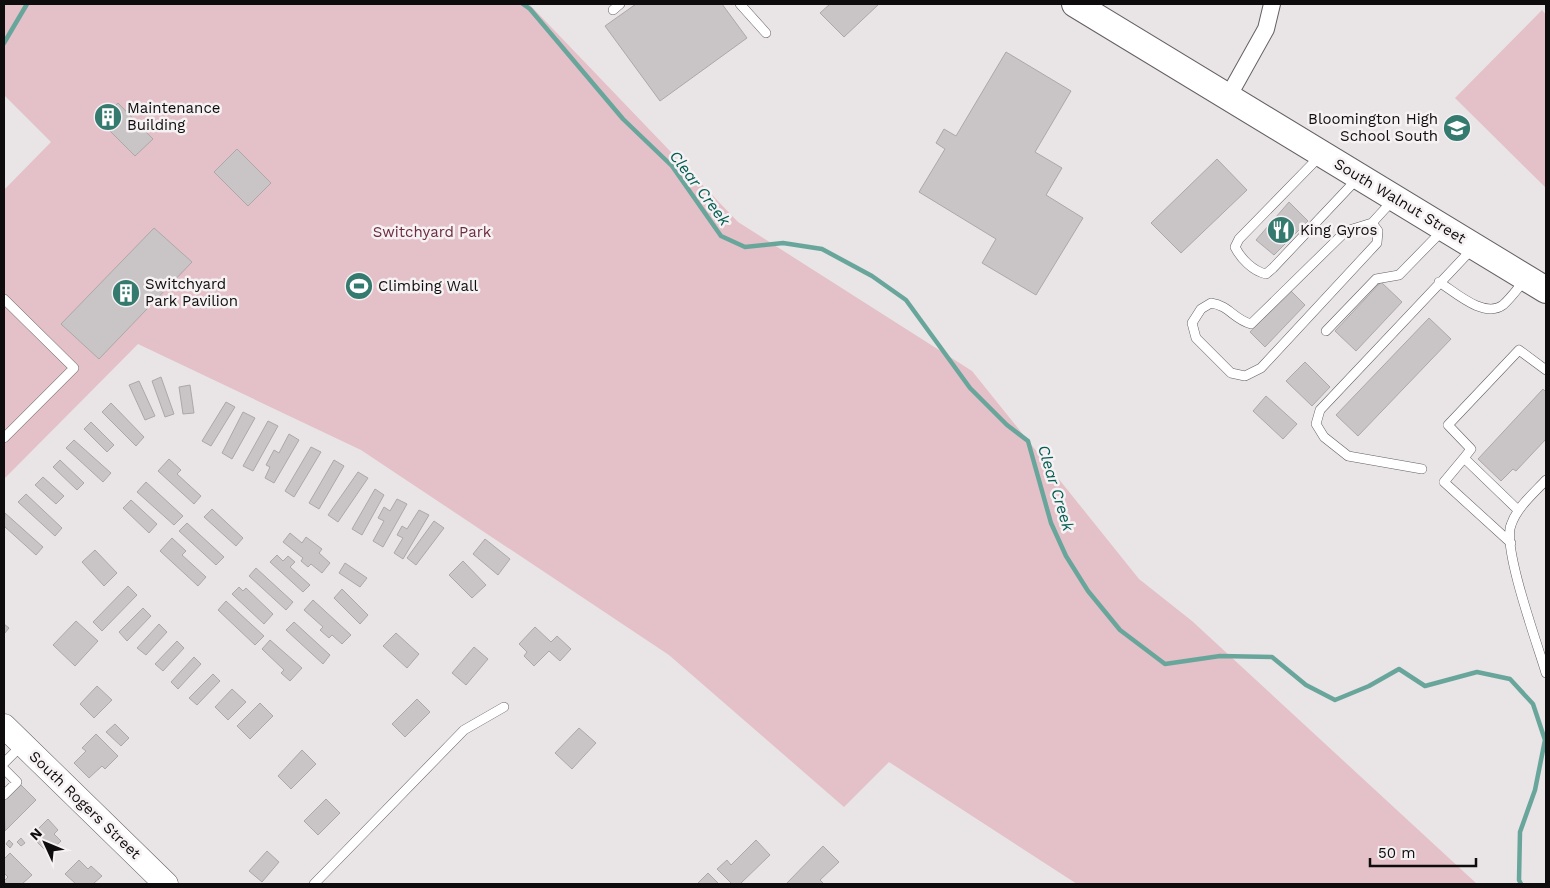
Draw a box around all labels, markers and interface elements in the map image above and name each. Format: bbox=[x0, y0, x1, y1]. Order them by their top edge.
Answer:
place label: Maintenance Building bbox=[127, 99, 220, 134]
building icon: Maintenance Building bbox=[93, 102, 123, 132]
place label: Bloomington High School South bbox=[1308, 110, 1438, 145]
school or university icon: Bloomington High School South bbox=[1442, 113, 1472, 143]
water label: Clear Creek bbox=[666, 147, 735, 230]
street label: South Walnut Street bbox=[1331, 155, 1470, 248]
restaurant icon: King Gyros bbox=[1266, 215, 1296, 245]
place label: King Gyros bbox=[1300, 221, 1378, 239]
park label: Switchyard Park bbox=[373, 223, 492, 241]
sports icon: Climbing Wall bbox=[344, 271, 374, 301]
place label: Switchyard Park Pavilion bbox=[145, 275, 238, 310]
place label: Climbing Wall bbox=[378, 277, 478, 295]
building icon: Switchyard Park Pavilion bbox=[111, 278, 141, 308]
water label: Clear Creek bbox=[1034, 443, 1079, 535]
street label: South Rogers Street bbox=[26, 747, 145, 863]
north arrow bbox=[20, 818, 70, 868]
text: N bbox=[26, 825, 45, 843]
scale bar bbox=[1370, 836, 1476, 868]
text: 50 m bbox=[1378, 844, 1415, 862]

